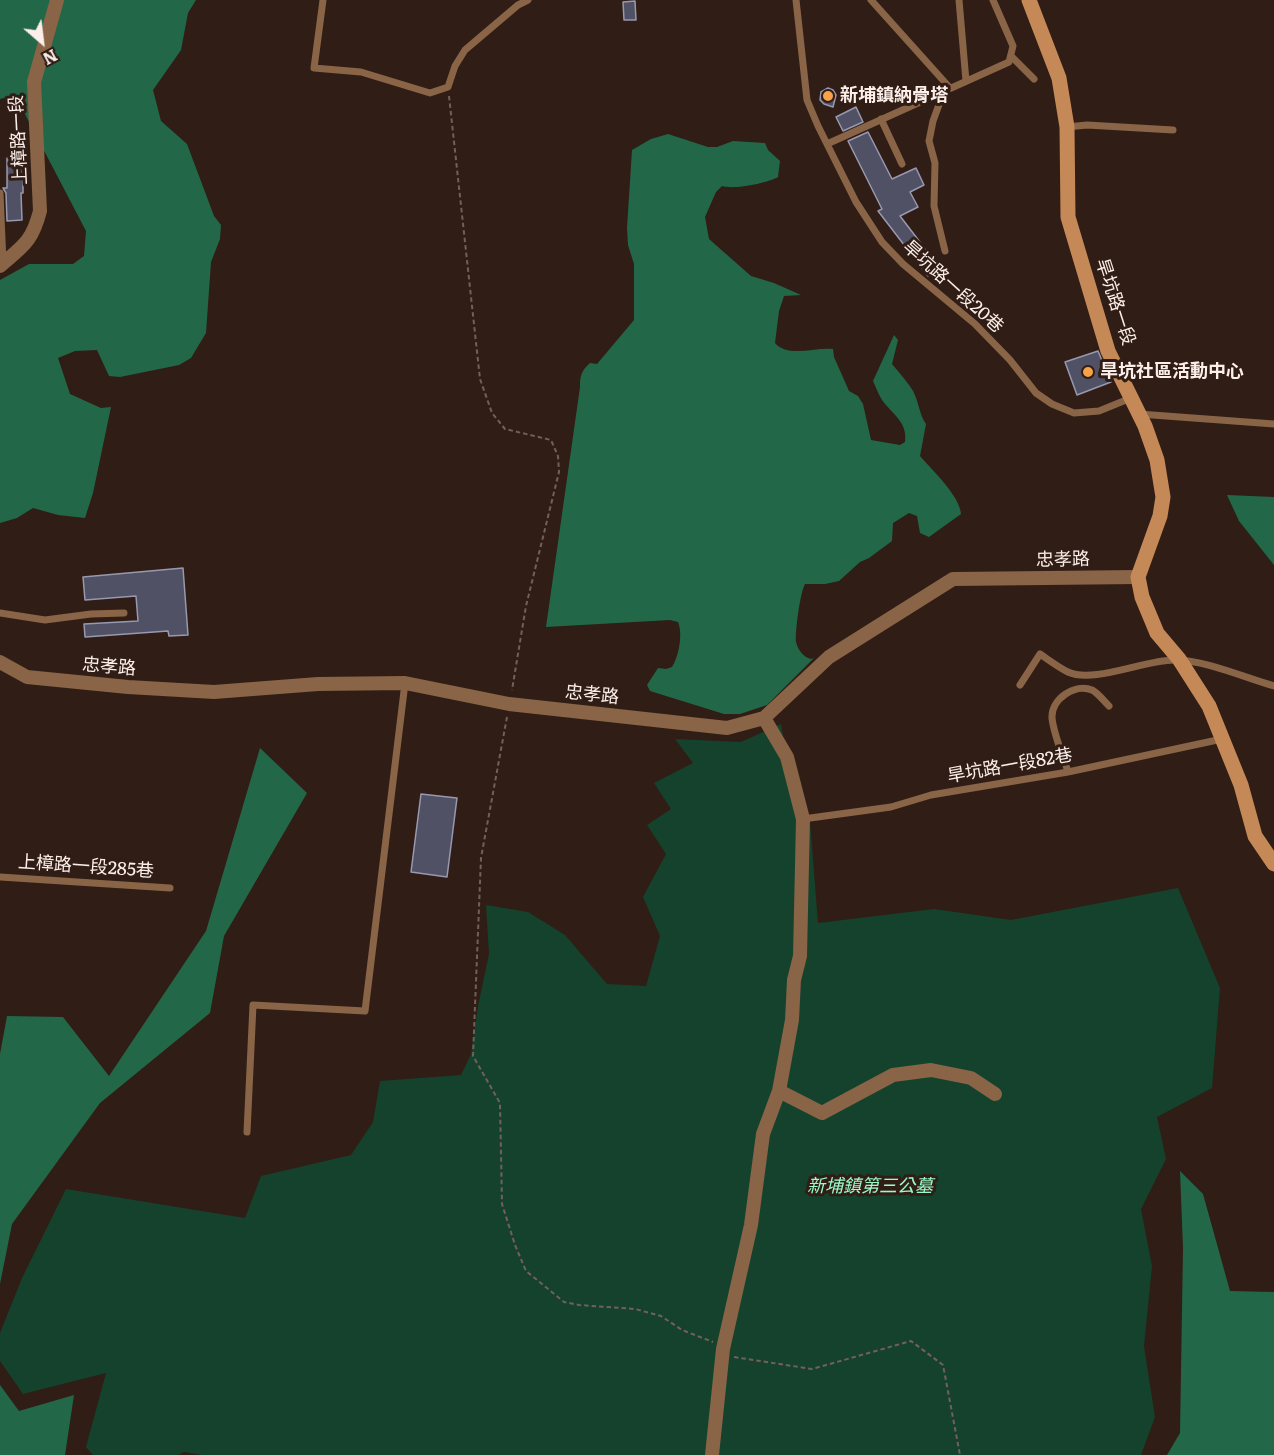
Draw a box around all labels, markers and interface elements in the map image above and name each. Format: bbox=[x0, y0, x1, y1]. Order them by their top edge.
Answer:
north arrow bbox=[12, 12, 72, 72]
text: N bbox=[39, 44, 62, 72]
place label: 新埔鎮納骨塔 bbox=[840, 85, 948, 107]
marker: 新埔鎮納骨塔 bbox=[821, 89, 835, 103]
street label: 上樟路一段 bbox=[6, 94, 32, 186]
street label: 旱坑路一段20巷 bbox=[898, 236, 1008, 338]
street label: 旱坑路一段 bbox=[1091, 256, 1139, 348]
place label: 旱坑社區活動中心 bbox=[1100, 361, 1244, 383]
marker: 旱坑社區活動中心 bbox=[1081, 365, 1095, 379]
street label: 忠孝路 bbox=[1036, 549, 1090, 571]
street label: 忠孝路 bbox=[81, 654, 137, 680]
street label: 忠孝路 bbox=[564, 681, 620, 709]
street label: 旱坑路一段82巷 bbox=[946, 744, 1074, 788]
street label: 上樟路一段285巷 bbox=[17, 851, 155, 883]
park label: 新埔鎮第三公墓 bbox=[807, 1176, 933, 1198]

